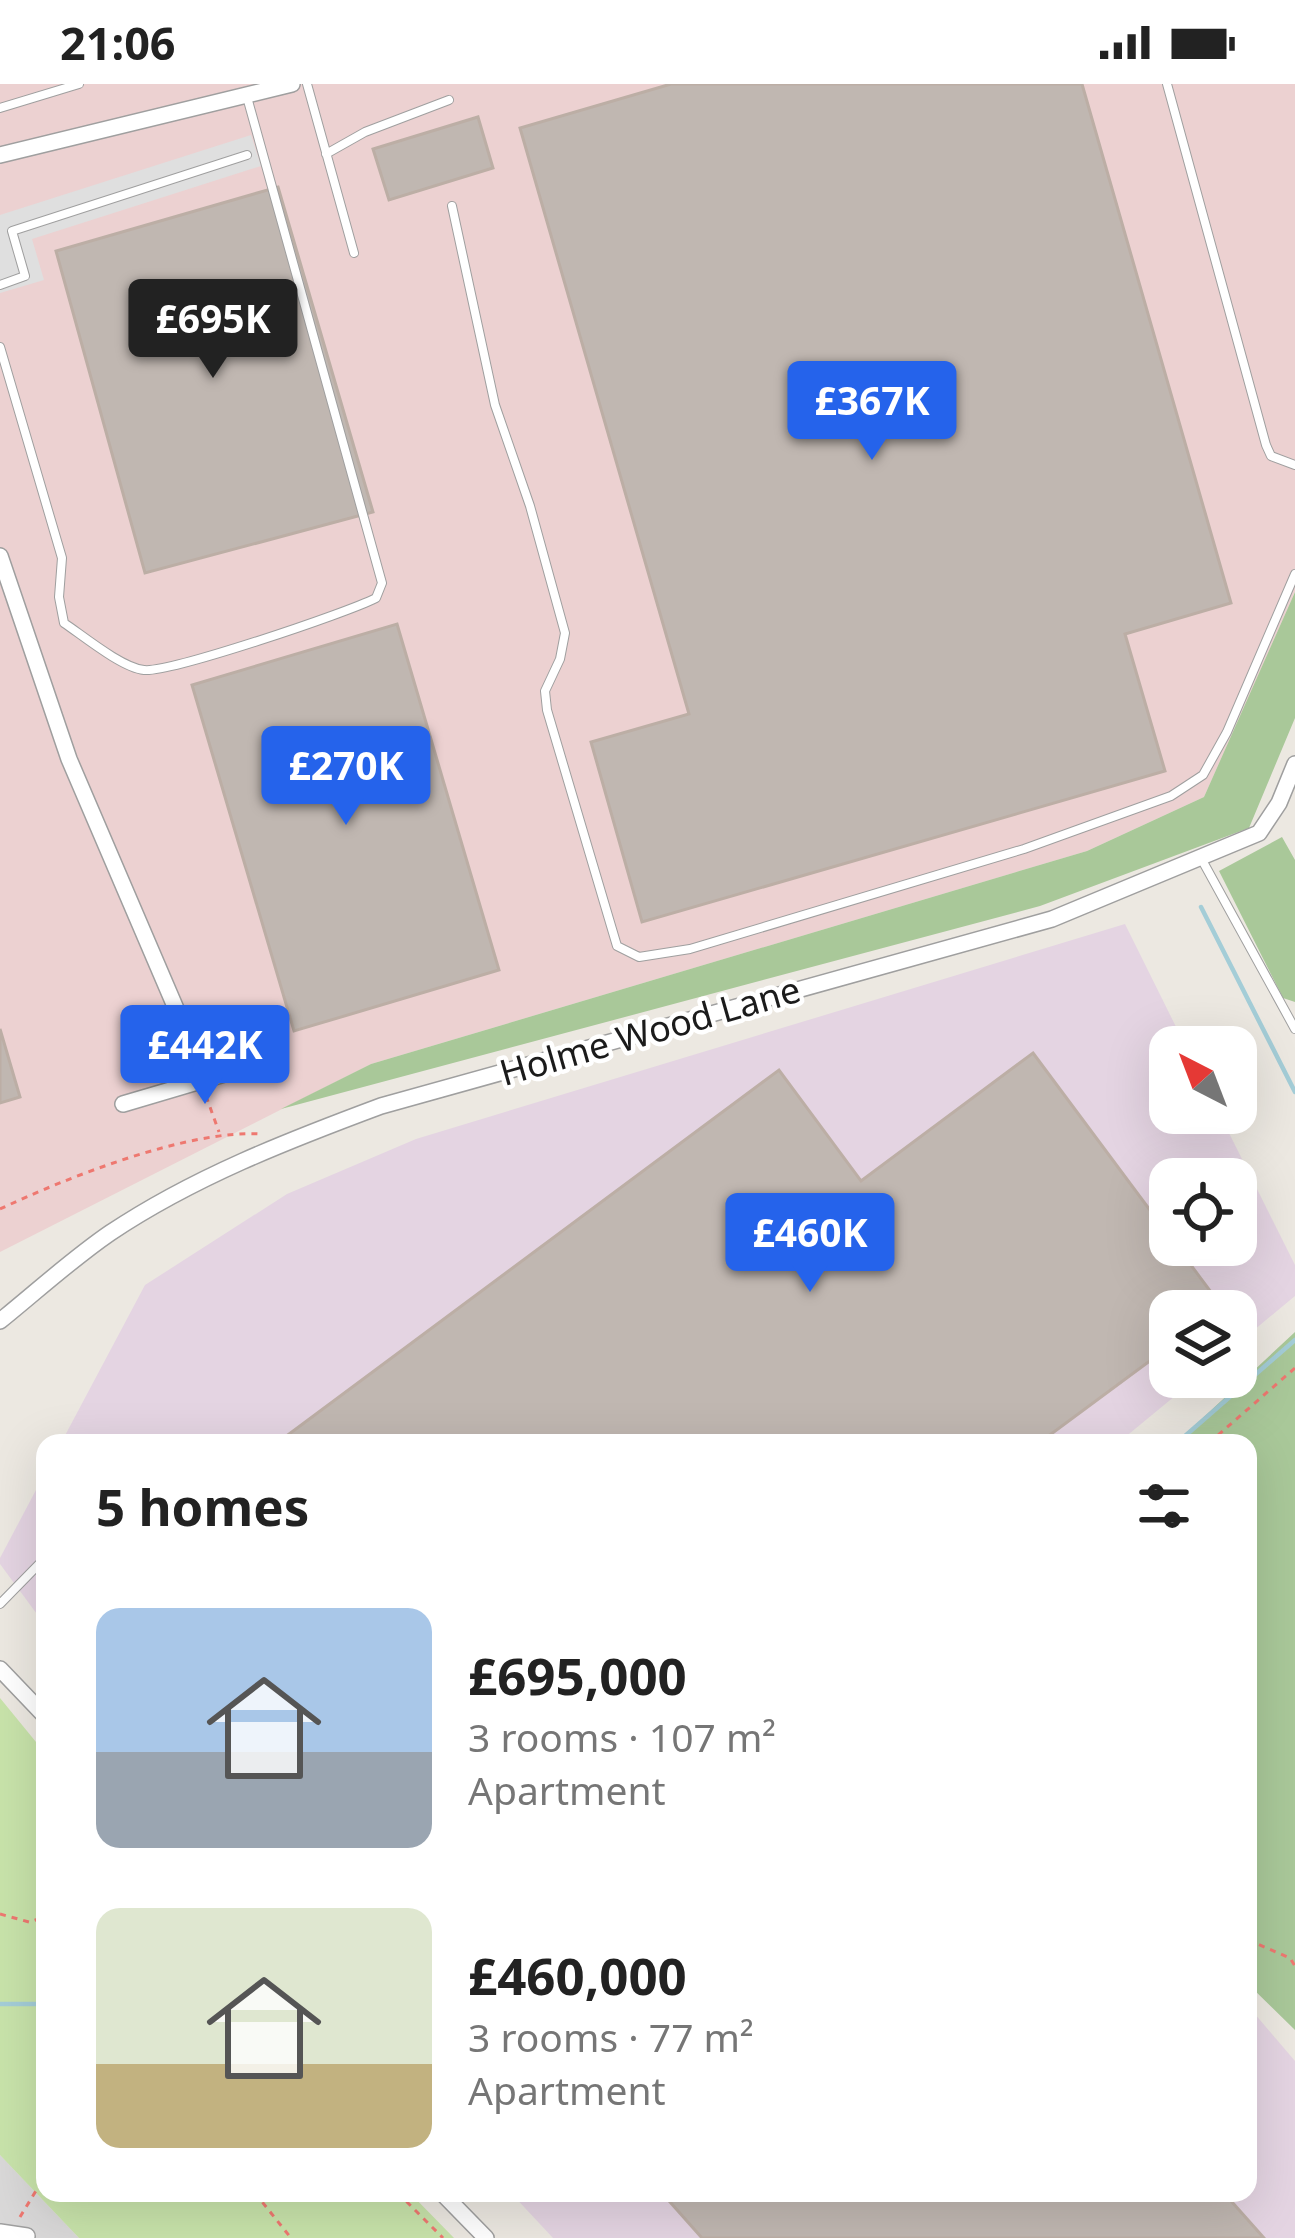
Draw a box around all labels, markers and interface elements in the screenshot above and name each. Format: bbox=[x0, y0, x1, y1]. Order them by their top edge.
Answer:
text: 21:06 bbox=[60, 12, 176, 73]
pin: £695K bbox=[129, 279, 297, 381]
text: £695K bbox=[155, 291, 271, 344]
pin: £367K bbox=[788, 361, 956, 463]
text: £367K bbox=[814, 373, 930, 426]
pin: £270K bbox=[262, 726, 430, 828]
text: £270K bbox=[288, 738, 404, 791]
street label: Holme Wood Lane bbox=[494, 964, 806, 1097]
pin: £442K bbox=[121, 1005, 289, 1107]
text: £442K bbox=[147, 1017, 263, 1070]
north arrow bbox=[1149, 1026, 1257, 1134]
map controls bbox=[1149, 1026, 1257, 1398]
button: locate bbox=[1149, 1158, 1257, 1266]
pin: £460K bbox=[726, 1193, 894, 1295]
text: £460K bbox=[752, 1205, 868, 1258]
button: layers bbox=[1149, 1290, 1257, 1398]
text: 5 homes bbox=[96, 1471, 309, 1541]
icon: filters bbox=[1131, 1473, 1197, 1539]
text: £695,000 bbox=[468, 1640, 687, 1710]
icon: home bbox=[192, 1656, 336, 1800]
text: 3 rooms · 107 m² bbox=[468, 1710, 776, 1763]
text: Apartment bbox=[468, 1763, 666, 1816]
text: £460,000 bbox=[468, 1940, 687, 2010]
icon: home bbox=[192, 1956, 336, 2100]
text: 3 rooms · 77 m² bbox=[468, 2010, 754, 2063]
text: Apartment bbox=[468, 2063, 666, 2116]

